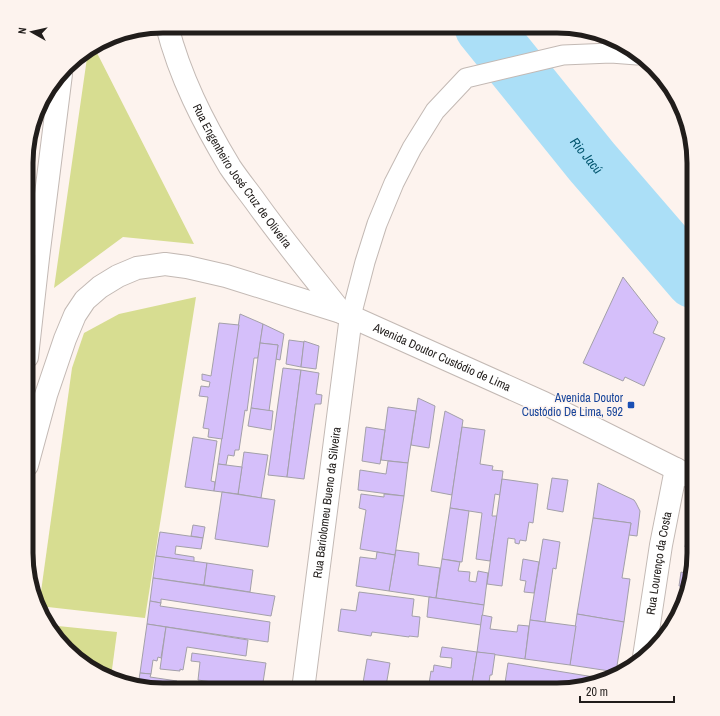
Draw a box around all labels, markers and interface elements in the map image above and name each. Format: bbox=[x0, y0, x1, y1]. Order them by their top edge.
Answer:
north arrow bbox=[12, 12, 52, 52]
text: N bbox=[15, 26, 29, 35]
street label: Rua Engenheiro José Cruz de Oliveira bbox=[189, 101, 296, 252]
water label: Rio Jacú bbox=[567, 134, 607, 177]
street label: Avenida Doutor Custódio de Lima bbox=[370, 319, 514, 395]
place label: Avenida Doutor Custódio De Lima, 592 bbox=[522, 390, 624, 420]
marker: Avenida Doutor Custódio De Lima, 592 bbox=[626, 400, 636, 410]
street label: Rua Bariolomeu Bueno da Silveira bbox=[309, 425, 345, 579]
street label: Rua Lourenço da Costa bbox=[643, 510, 675, 616]
scale bar bbox=[580, 678, 674, 704]
text: 20 m bbox=[586, 684, 608, 700]

